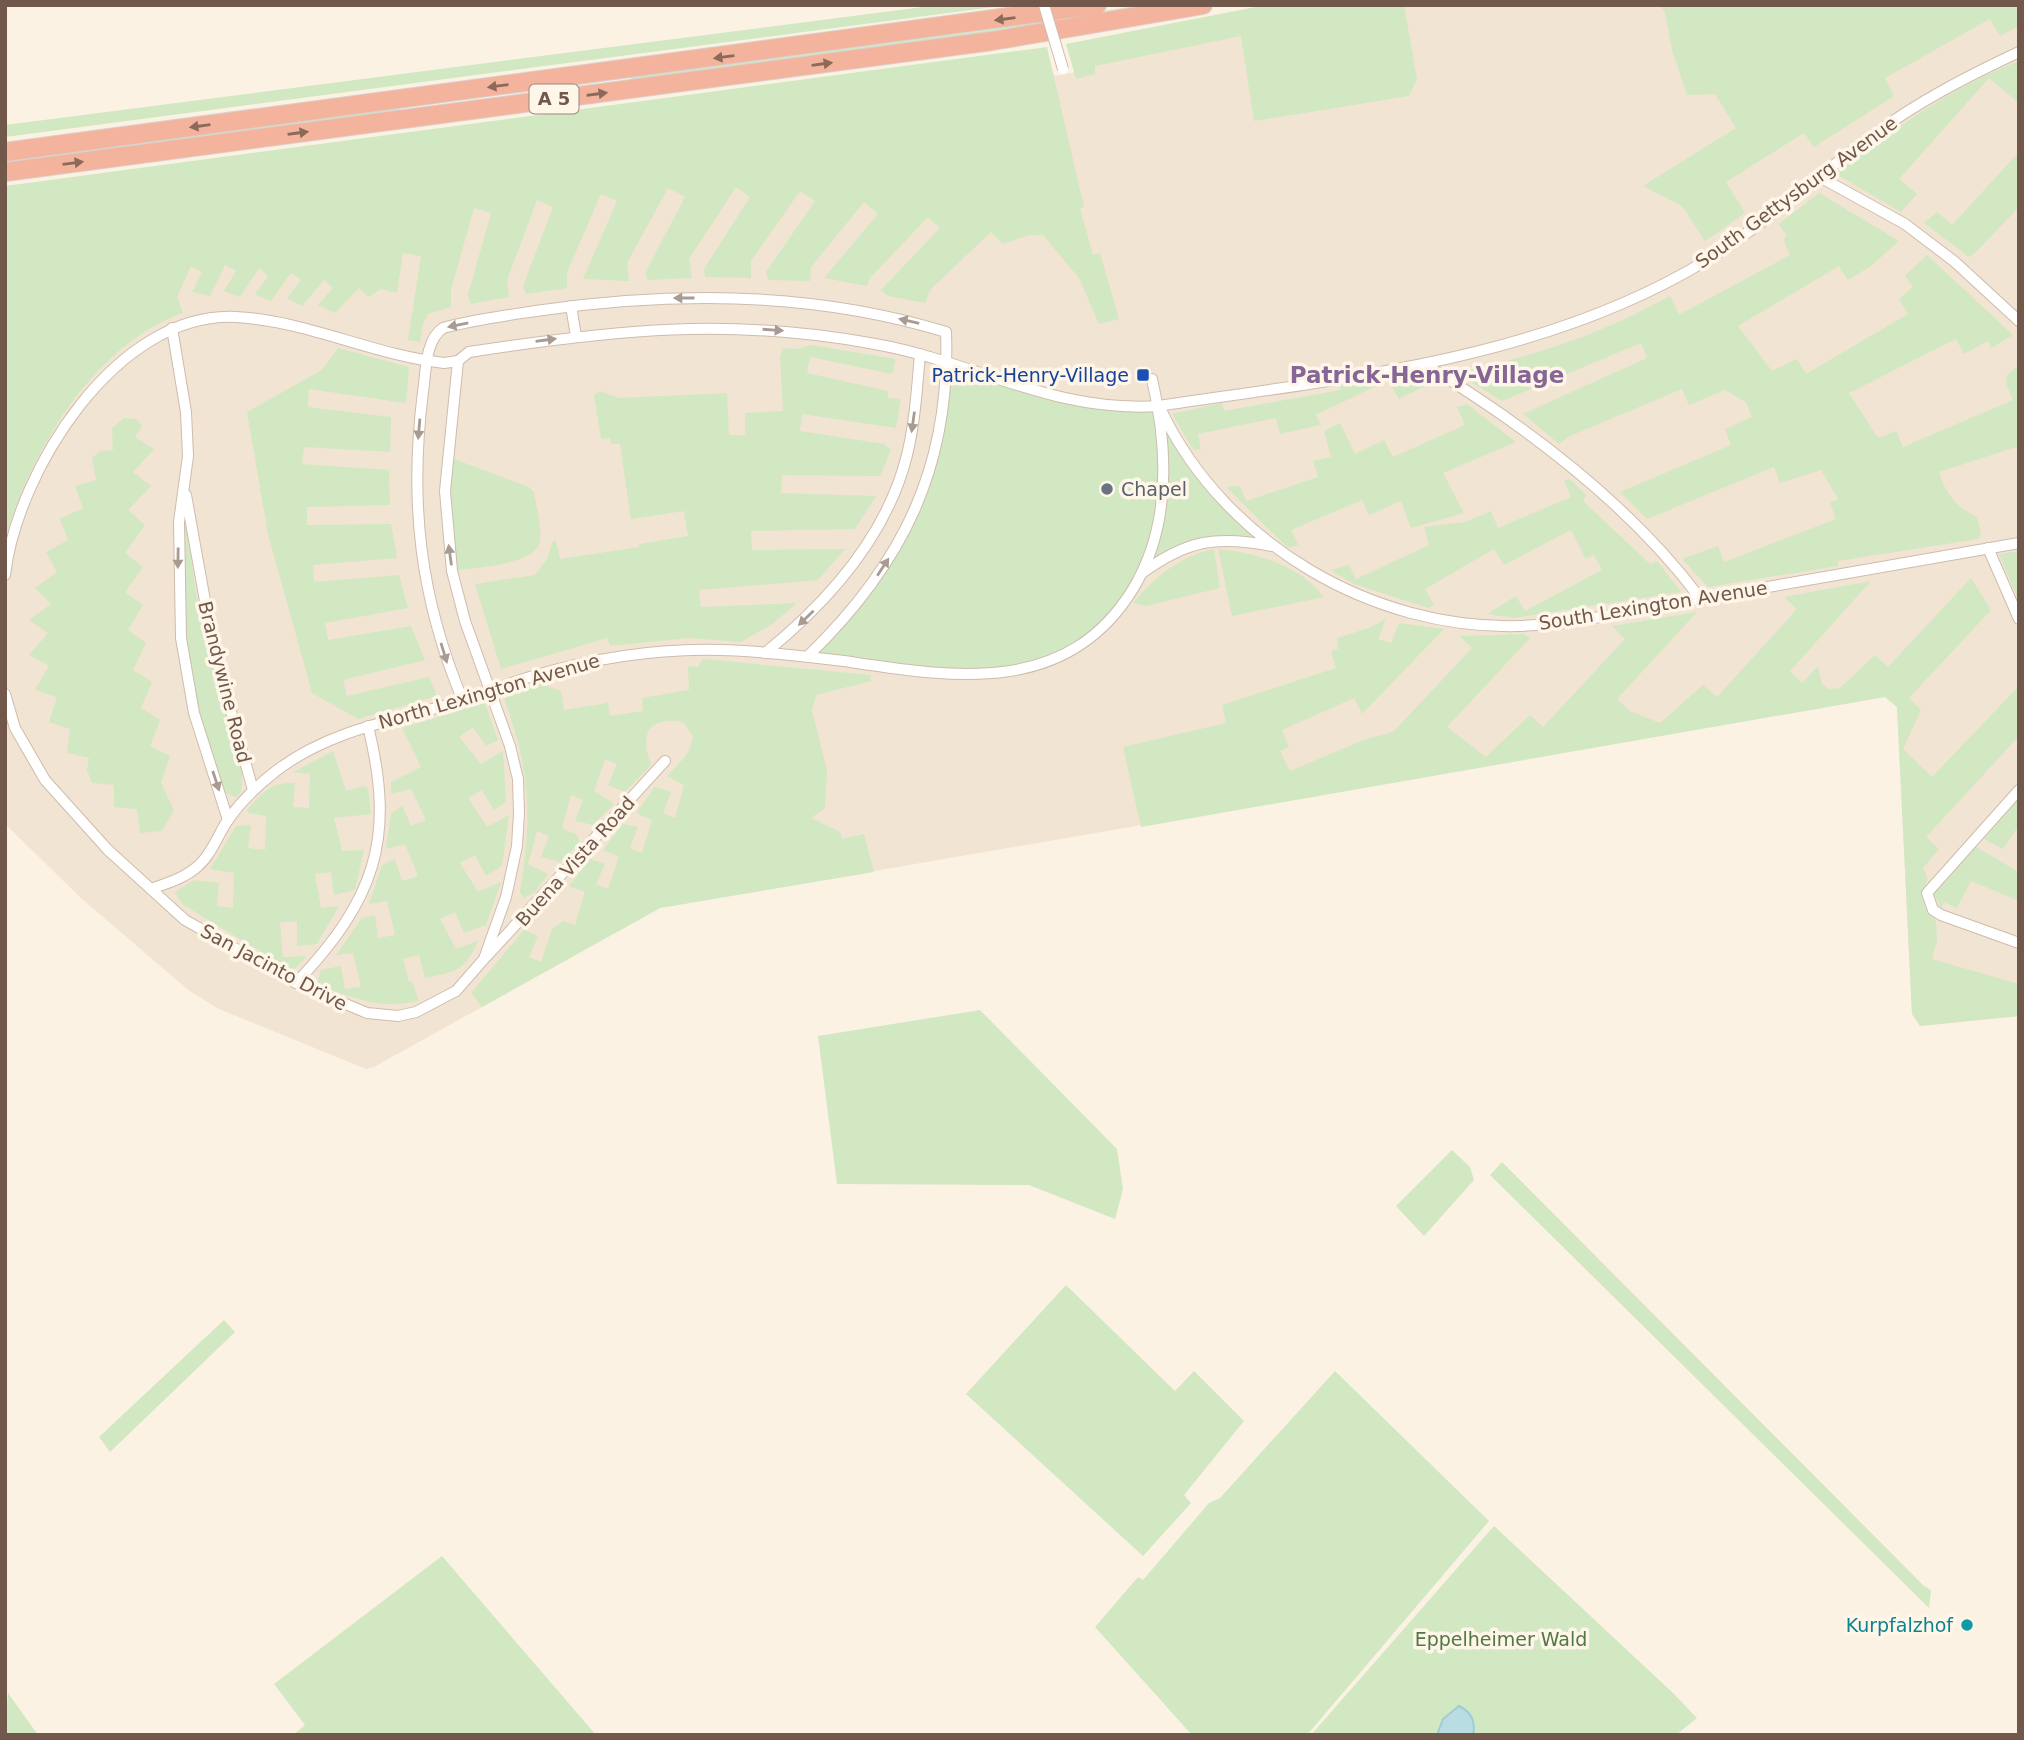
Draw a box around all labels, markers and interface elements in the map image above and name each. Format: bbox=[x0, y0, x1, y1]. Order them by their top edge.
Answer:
one-way arrow bbox=[994, 14, 1016, 25]
one-way arrow bbox=[713, 51, 735, 62]
one-way arrow bbox=[812, 58, 834, 69]
one-way arrow bbox=[487, 81, 509, 92]
road number: A 5 bbox=[530, 84, 578, 114]
one-way arrow bbox=[586, 88, 608, 99]
street label: South Gettysburg Avenue bbox=[1691, 111, 1901, 273]
one-way arrow bbox=[189, 120, 211, 131]
one-way arrow bbox=[288, 127, 310, 138]
one-way arrow bbox=[62, 157, 84, 168]
one-way arrow bbox=[672, 292, 694, 304]
one-way arrow bbox=[898, 316, 920, 327]
one-way arrow bbox=[447, 319, 469, 330]
one-way arrow bbox=[762, 325, 784, 336]
one-way arrow bbox=[535, 335, 557, 346]
district label: Patrick-Henry-Village bbox=[1290, 362, 1564, 388]
place label: Patrick-Henry-Village bbox=[932, 364, 1129, 386]
marker: Patrick-Henry-Village bbox=[1135, 367, 1151, 383]
one-way arrow bbox=[907, 411, 918, 433]
one-way arrow bbox=[413, 418, 424, 440]
place label: Chapel bbox=[1121, 478, 1187, 500]
marker: Chapel bbox=[1099, 481, 1115, 497]
one-way arrow bbox=[444, 543, 455, 565]
one-way arrow bbox=[173, 548, 184, 570]
one-way arrow bbox=[877, 557, 890, 577]
street label: South Lexington Avenue bbox=[1537, 576, 1769, 634]
street label: Brandywine Road bbox=[194, 599, 256, 765]
one-way arrow bbox=[797, 610, 815, 626]
one-way arrow bbox=[440, 643, 450, 664]
street label: North Lexington Avenue bbox=[376, 649, 602, 733]
one-way arrow bbox=[211, 771, 221, 792]
street label: Buena Vista Road bbox=[511, 792, 639, 930]
street label: San Jacinto Drive bbox=[197, 919, 351, 1015]
place label: Kurpfalzhof bbox=[1846, 1614, 1954, 1636]
marker: Kurpfalzhof bbox=[1959, 1617, 1975, 1633]
park label: Eppelheimer Wald bbox=[1415, 1628, 1587, 1650]

